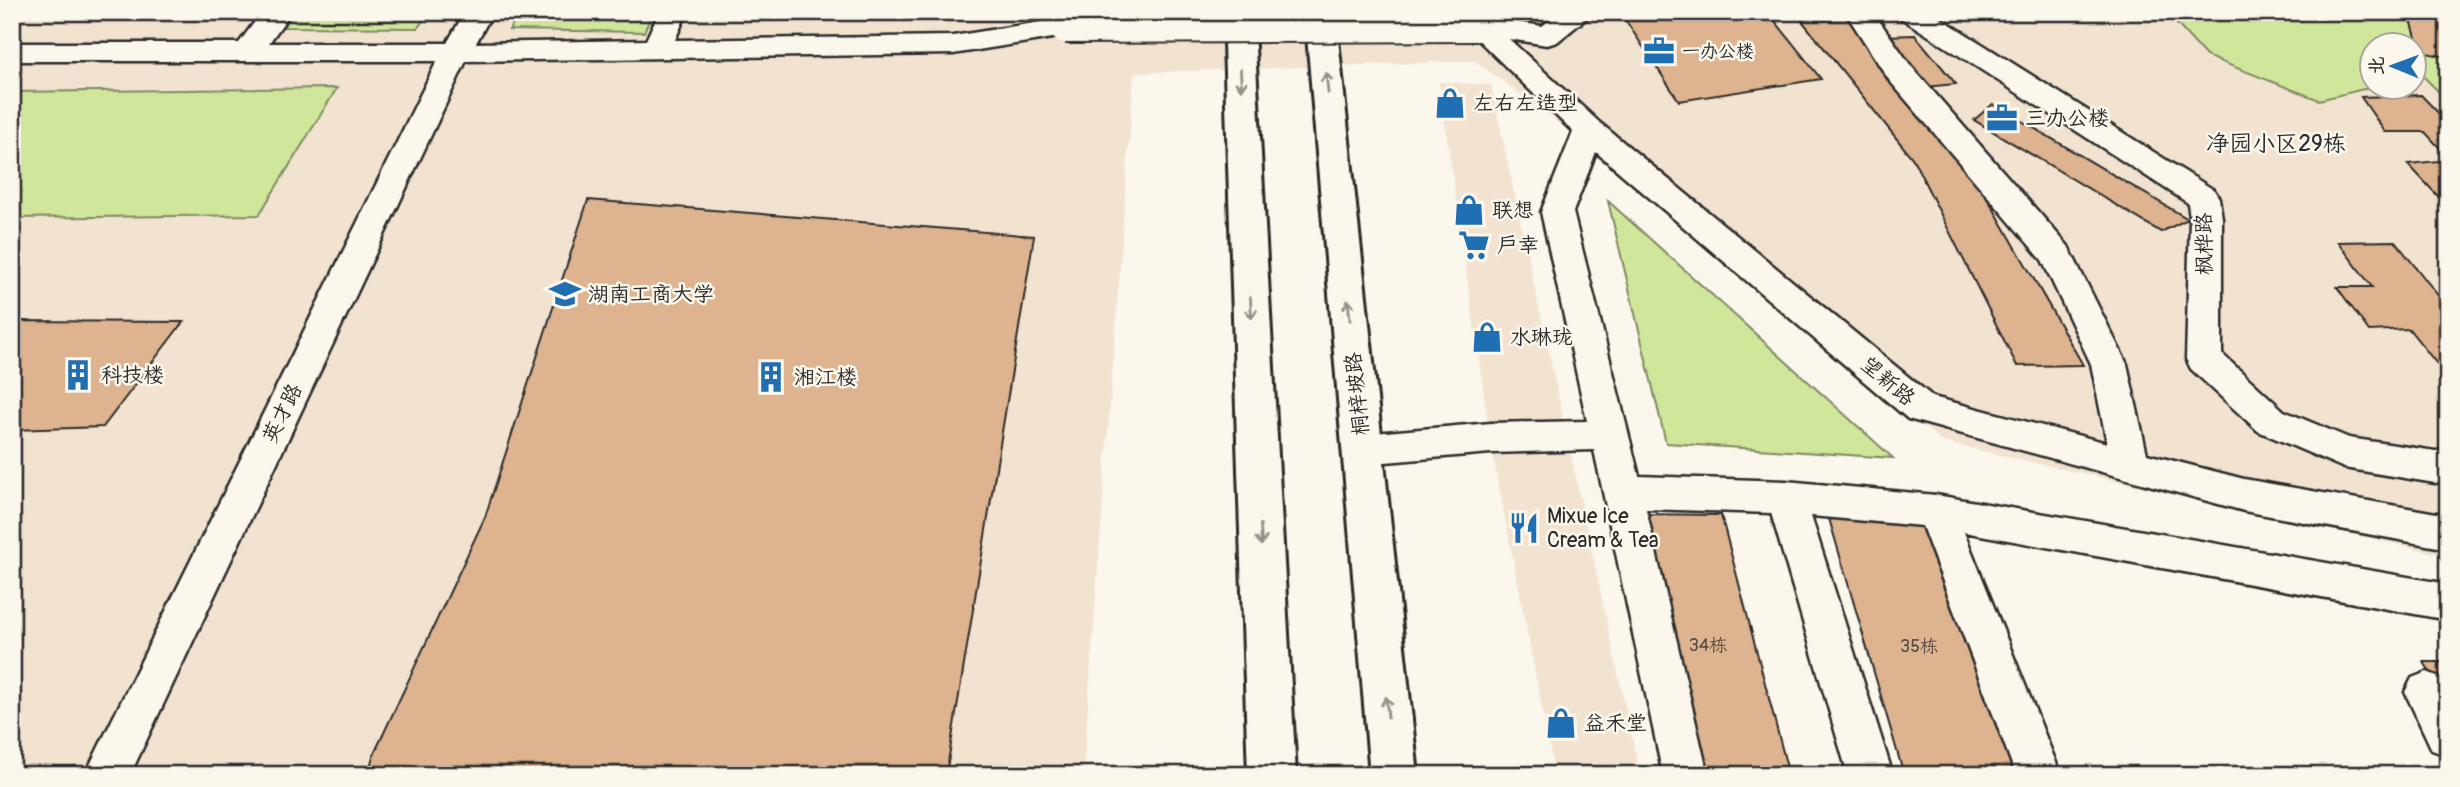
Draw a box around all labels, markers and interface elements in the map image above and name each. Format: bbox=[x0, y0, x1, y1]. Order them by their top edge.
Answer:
north arrow bbox=[2358, 32, 2428, 102]
office icon: 一办公楼 bbox=[1642, 34, 1676, 68]
place label: 一办公楼 bbox=[1682, 40, 1754, 63]
text: 北 bbox=[2365, 56, 2389, 75]
one-way arrow bbox=[1235, 69, 1248, 92]
one-way arrow bbox=[1320, 72, 1333, 95]
shop icon: 左右左造型 bbox=[1433, 86, 1467, 120]
place label: 左右左造型 bbox=[1473, 90, 1578, 117]
office icon: 三办公楼 bbox=[1985, 101, 2019, 135]
place label: 三办公楼 bbox=[2025, 105, 2109, 132]
district label: 净园小区29栋 bbox=[2206, 129, 2346, 158]
shop icon: 联想 bbox=[1452, 193, 1486, 227]
place label: 联想 bbox=[1492, 197, 1534, 224]
street label: 枫桦路 bbox=[2190, 212, 2219, 276]
supermarket icon: 户幸 bbox=[1457, 228, 1491, 262]
place label: 户幸 bbox=[1497, 232, 1539, 259]
school or university icon: 湖南工商大学 bbox=[548, 277, 582, 311]
place label: 湖南工商大学 bbox=[588, 281, 714, 308]
one-way arrow bbox=[1245, 296, 1258, 319]
one-way arrow bbox=[1342, 299, 1355, 321]
shop icon: 水琳珑 bbox=[1470, 320, 1504, 354]
place label: 水琳珑 bbox=[1510, 324, 1573, 351]
street label: 桐梓坡路 bbox=[1340, 351, 1375, 437]
street label: 望新路 bbox=[1855, 351, 1920, 412]
building icon: 科技楼 bbox=[61, 358, 95, 392]
building icon: 湘江楼 bbox=[754, 360, 788, 394]
place label: 科技楼 bbox=[101, 362, 164, 389]
place label: 湘江楼 bbox=[794, 364, 857, 391]
street label: 英才路 bbox=[257, 379, 308, 447]
place label: Mixue Ice Cream & Tea bbox=[1547, 503, 1659, 554]
restaurant icon: Mixue Ice Cream & Tea bbox=[1507, 511, 1541, 545]
one-way arrow bbox=[1255, 523, 1268, 546]
house number: 34栋 bbox=[1689, 634, 1727, 657]
house number: 35栋 bbox=[1900, 635, 1938, 658]
one-way arrow bbox=[1380, 696, 1393, 719]
shop icon: 益禾堂 bbox=[1544, 706, 1578, 740]
place label: 益禾堂 bbox=[1584, 710, 1647, 737]

